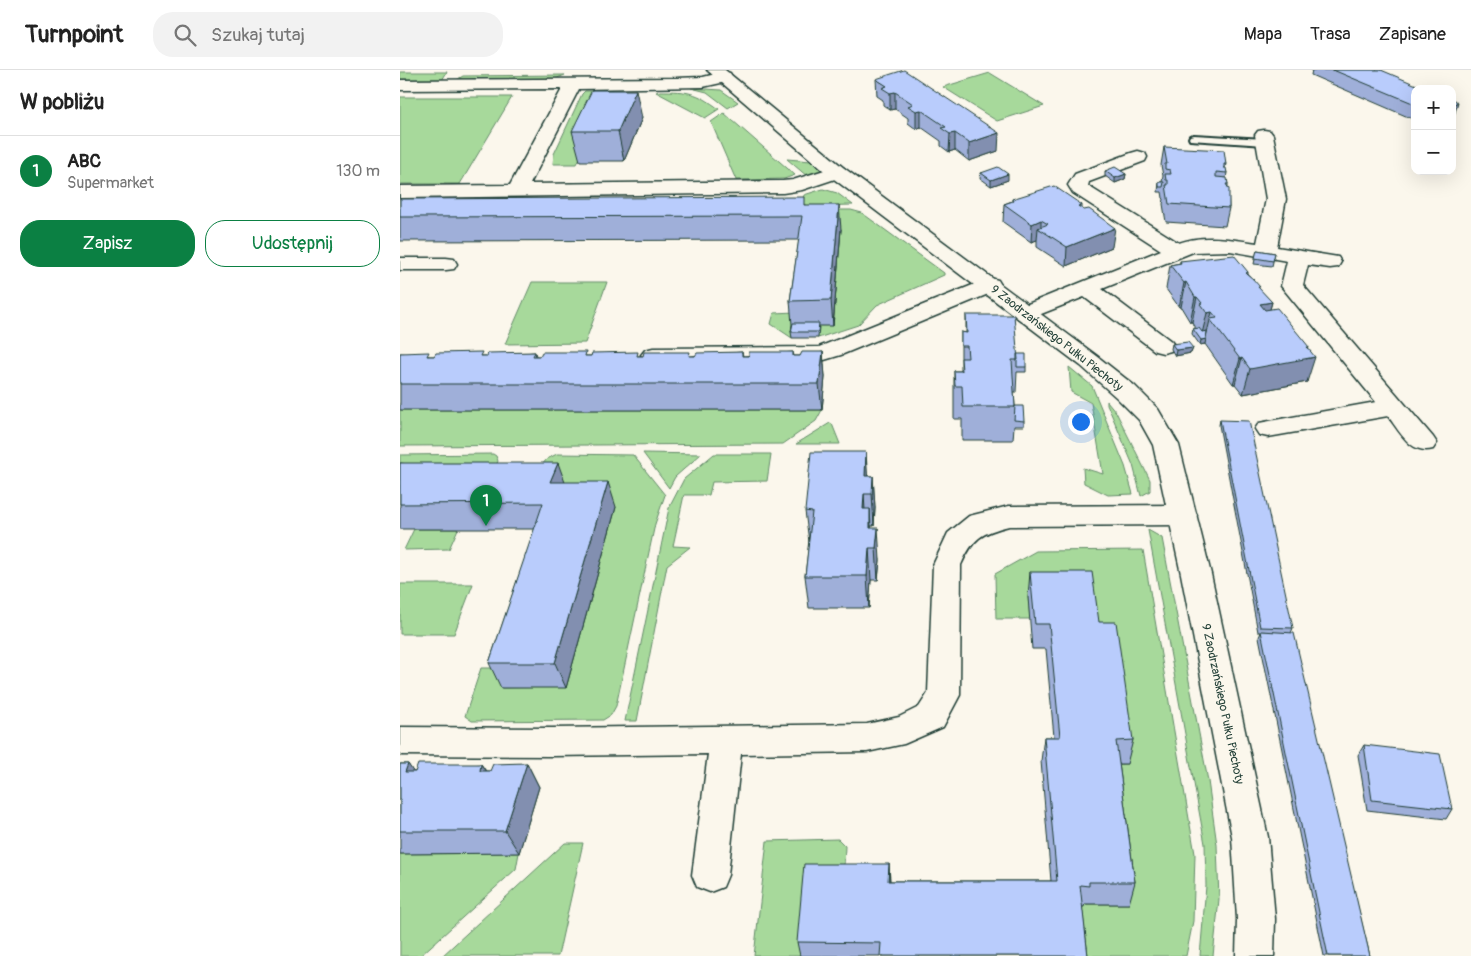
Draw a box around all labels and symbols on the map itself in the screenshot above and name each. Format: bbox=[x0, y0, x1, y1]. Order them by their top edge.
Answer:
street label: 9 Zaodrzańskiego Pułku Piechoty bbox=[988, 282, 1126, 395]
your location bbox=[1068, 409, 1094, 435]
pin: 1 bbox=[470, 485, 502, 526]
street label: 9 Zaodrzańskiego Pułku Piechoty bbox=[1198, 623, 1247, 786]

